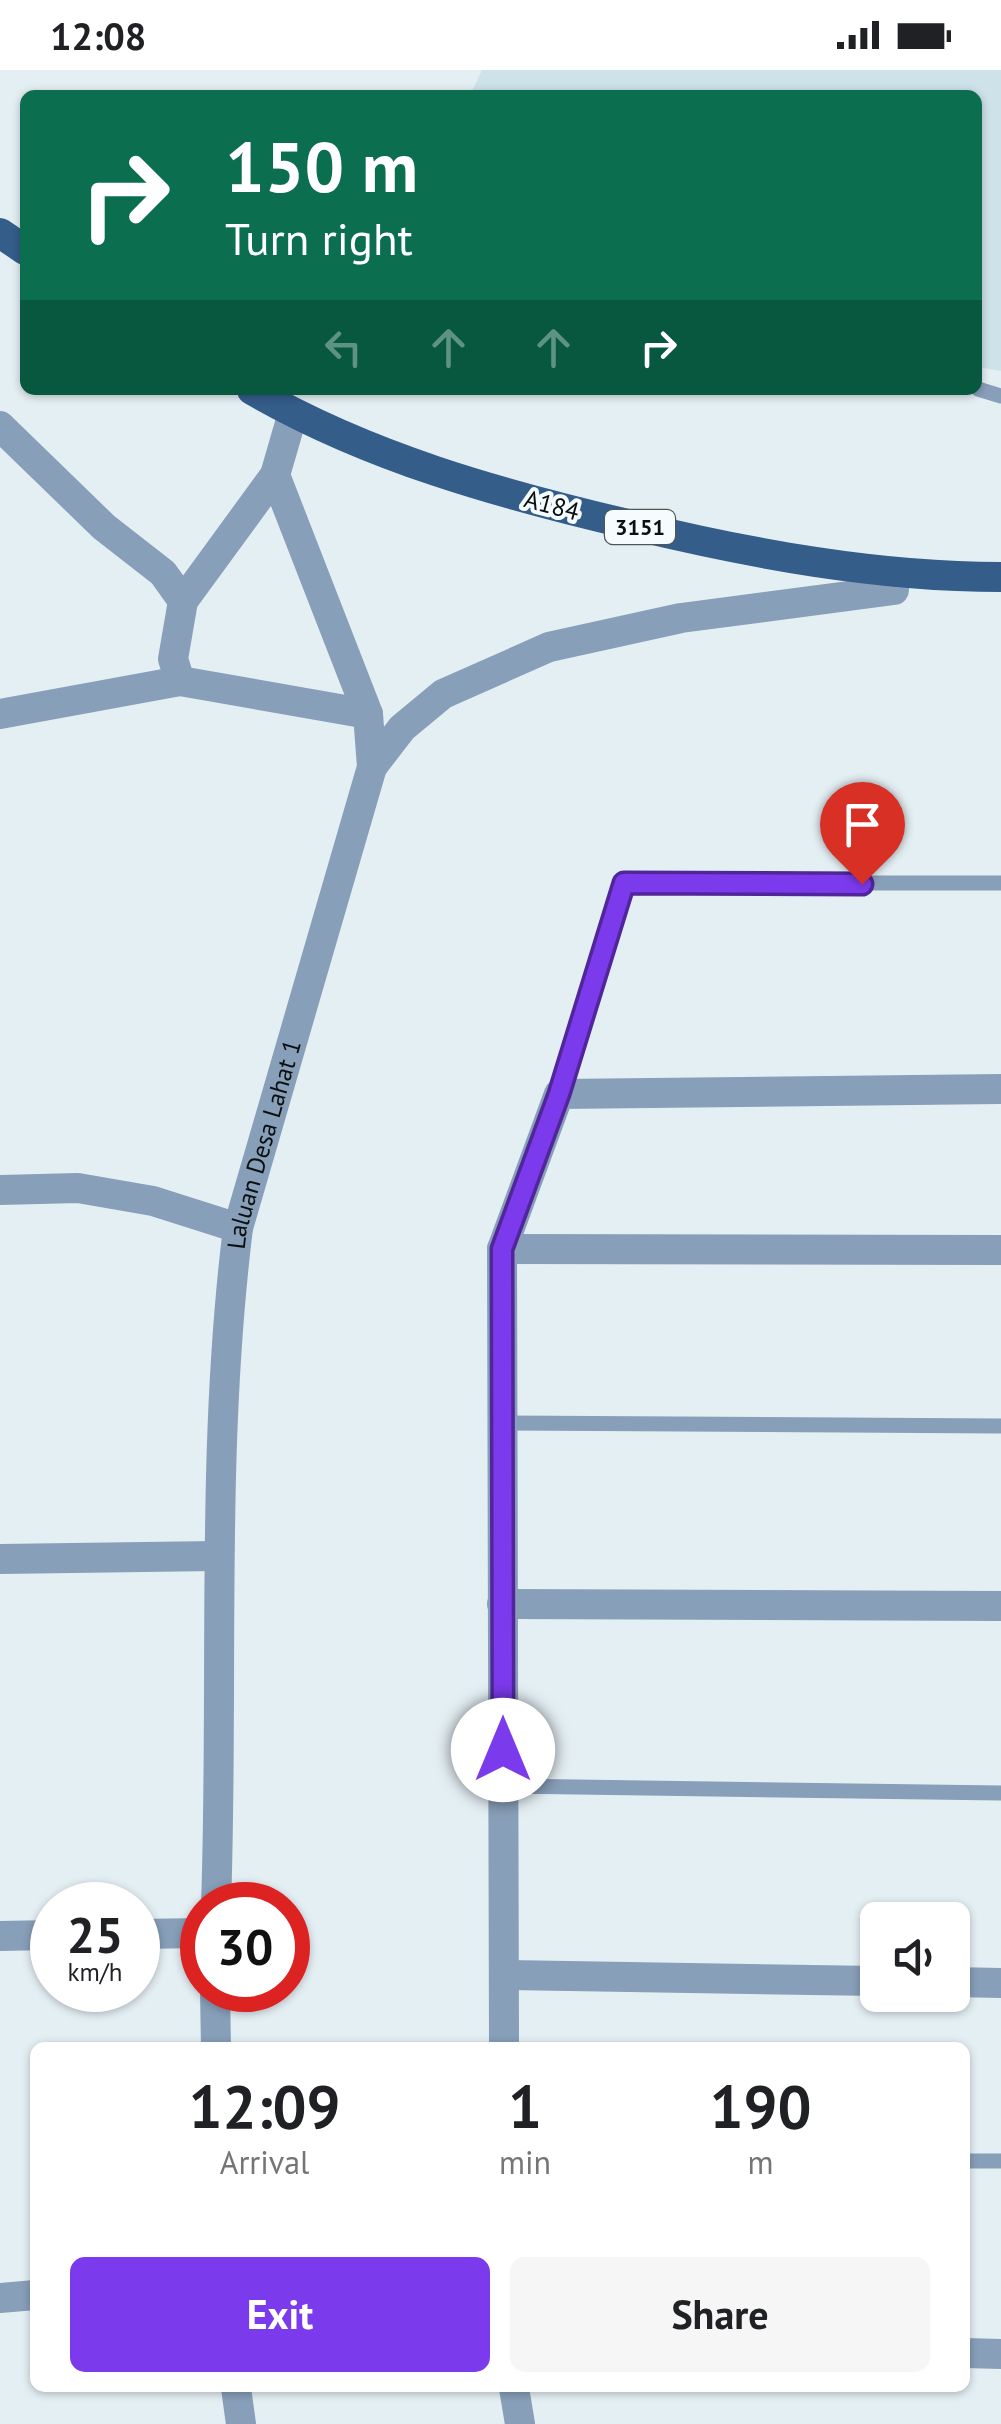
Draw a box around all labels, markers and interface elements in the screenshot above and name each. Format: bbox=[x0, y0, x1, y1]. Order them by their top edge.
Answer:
text: 12:08 bbox=[50, 11, 146, 60]
text: 150 m bbox=[225, 121, 418, 211]
icon: right bbox=[60, 130, 190, 260]
text: Turn right bbox=[225, 209, 413, 267]
icon: left bbox=[316, 320, 371, 375]
icon: ahead bbox=[421, 320, 476, 375]
icon: ahead bbox=[526, 320, 581, 375]
icon: right bbox=[631, 320, 686, 375]
street label: A184 bbox=[521, 482, 583, 528]
road number: 3151 bbox=[605, 510, 675, 544]
pin bbox=[820, 782, 905, 885]
icon: arrive bbox=[835, 797, 890, 852]
street label: Laluan Desa Lahat 1 bbox=[220, 1036, 308, 1251]
position arrow bbox=[451, 1698, 555, 1802]
speed limit sign: 30 bbox=[180, 1882, 310, 2012]
text: 25 bbox=[67, 1902, 123, 1967]
map controls bbox=[860, 1902, 970, 2012]
button: sound bbox=[860, 1902, 970, 2012]
text: km/h bbox=[68, 1956, 122, 1988]
text: 12:09 bbox=[188, 2067, 341, 2145]
text: 1 bbox=[508, 2067, 542, 2145]
text: 190 bbox=[710, 2067, 812, 2145]
text: Arrival bbox=[220, 2141, 309, 2183]
text: min bbox=[499, 2141, 551, 2183]
text: m bbox=[748, 2141, 774, 2183]
button: Exit bbox=[70, 2257, 490, 2372]
button: Share bbox=[510, 2257, 930, 2372]

